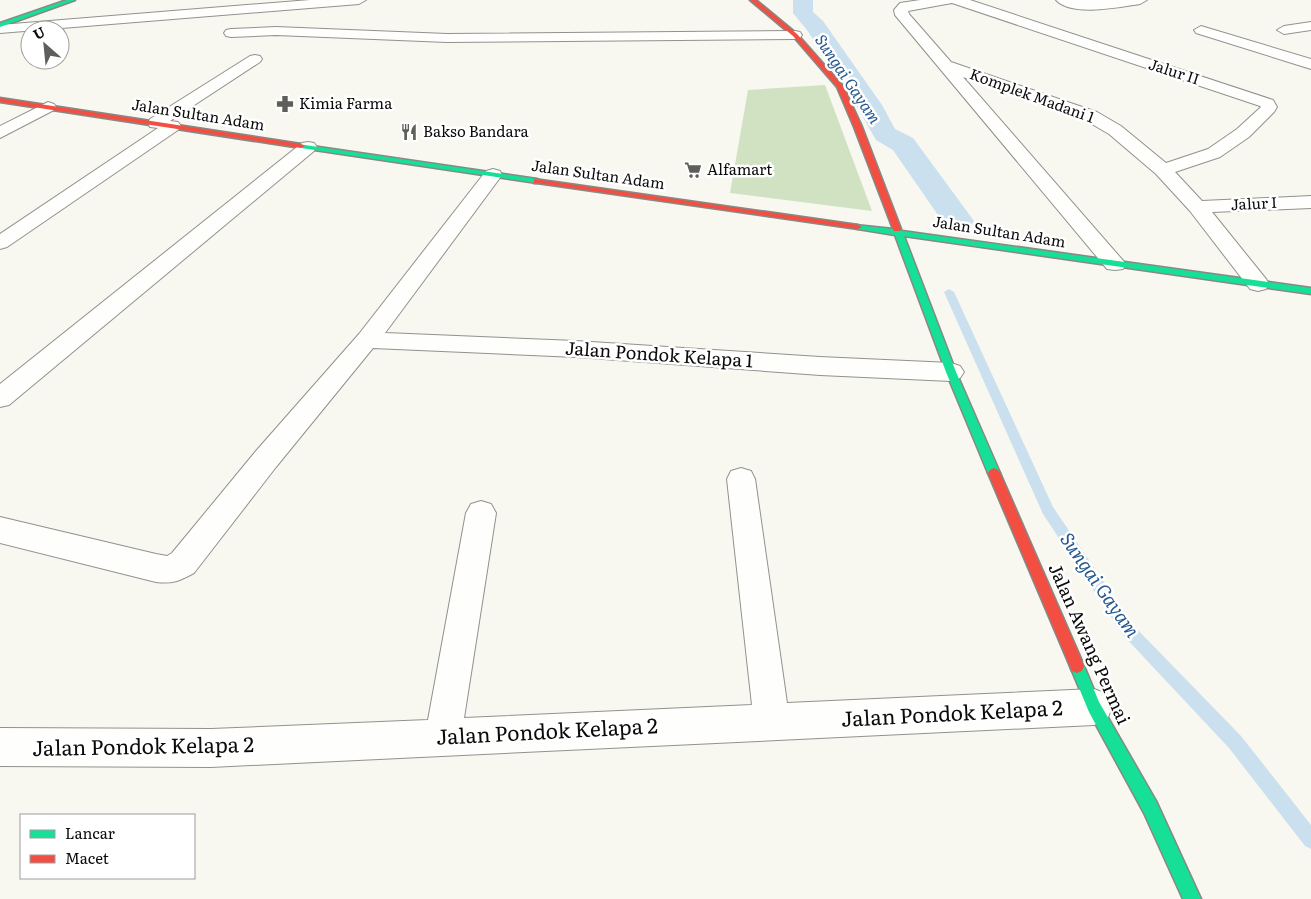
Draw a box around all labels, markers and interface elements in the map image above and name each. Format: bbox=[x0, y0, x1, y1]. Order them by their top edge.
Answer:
north arrow bbox=[20, 20, 70, 70]
text: U bbox=[29, 21, 48, 44]
water label: Sungai Gayam bbox=[810, 29, 888, 128]
street label: Jalur II bbox=[1146, 52, 1203, 90]
street label: Komplek Madani 1 bbox=[967, 61, 1098, 128]
place label: Kimia Farma bbox=[299, 91, 393, 114]
street label: Jalan Sultan Adam bbox=[130, 92, 267, 135]
pharmacy icon: Kimia Farma bbox=[275, 94, 295, 114]
place label: Bakso Bandara bbox=[423, 119, 530, 142]
restaurant icon: Bakso Bandara bbox=[399, 122, 419, 142]
street label: Jalan Sultan Adam bbox=[530, 153, 667, 194]
place label: Alfamart bbox=[707, 157, 772, 180]
supermarket icon: Alfamart bbox=[683, 160, 703, 180]
street label: Jalur I bbox=[1230, 190, 1278, 215]
street label: Jalan Sultan Adam bbox=[931, 209, 1068, 252]
street label: Jalan Pondok Kelapa 1 bbox=[564, 333, 754, 374]
water label: Sungai Gayam bbox=[1054, 526, 1148, 643]
street label: Jalan Awang Permai bbox=[1043, 558, 1138, 728]
street label: Jalan Pondok Kelapa 2 bbox=[840, 690, 1063, 733]
street label: Jalan Pondok Kelapa 2 bbox=[435, 708, 658, 751]
street label: Jalan Pondok Kelapa 2 bbox=[32, 727, 254, 762]
legend bbox=[20, 814, 195, 879]
text: Lancar bbox=[65, 821, 115, 844]
text: Macet bbox=[65, 846, 109, 869]

